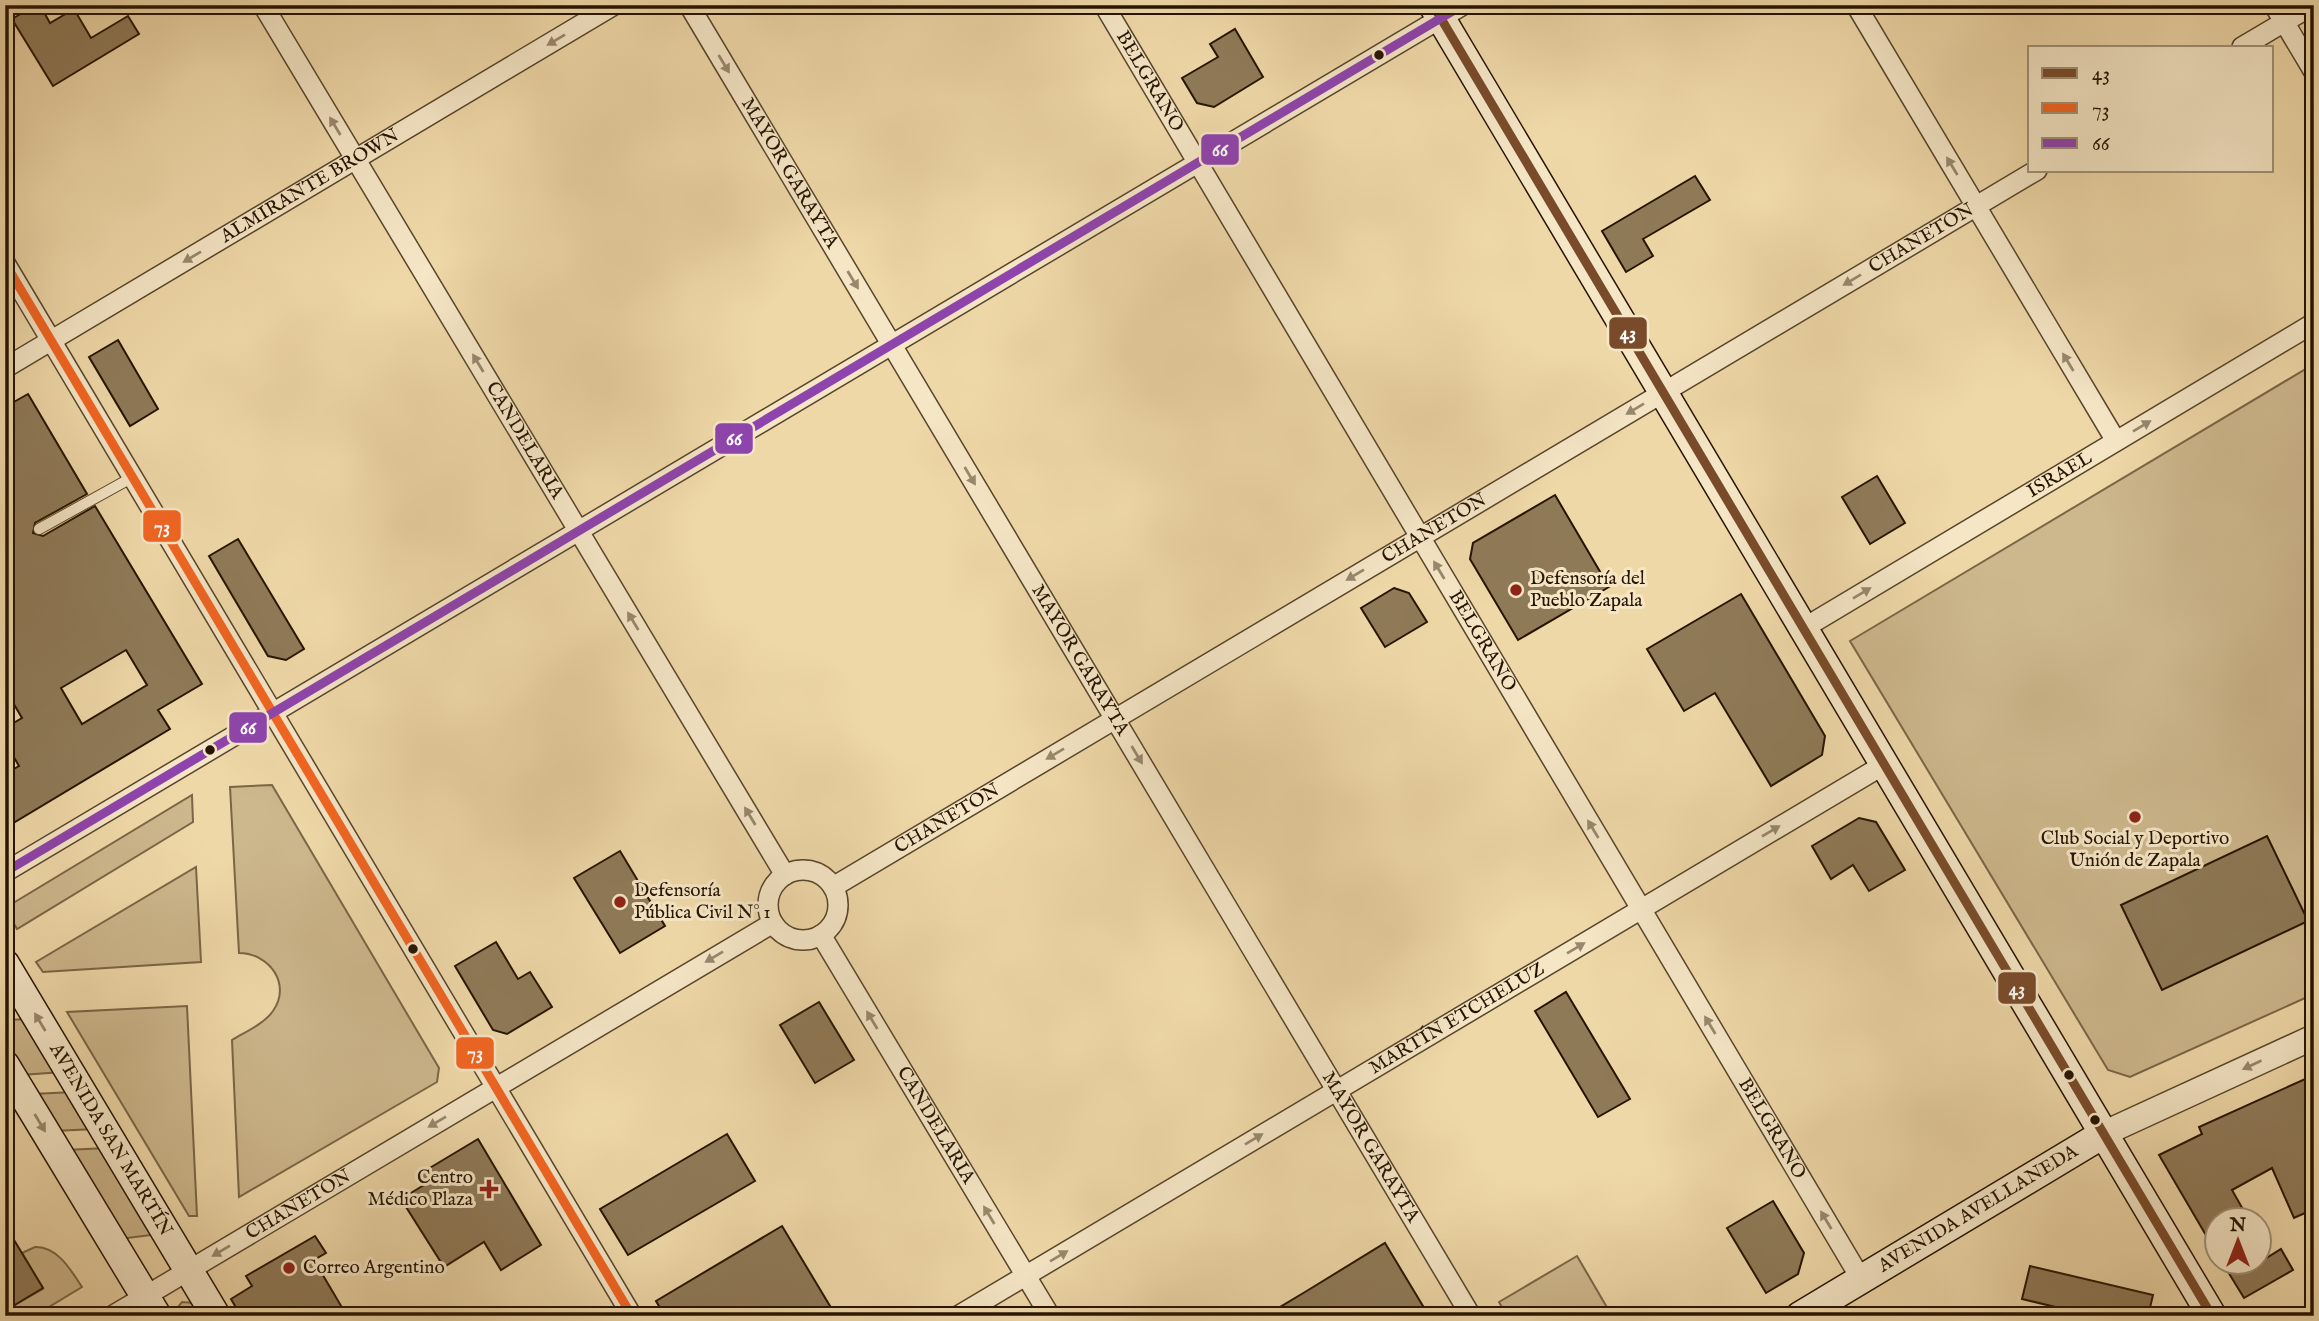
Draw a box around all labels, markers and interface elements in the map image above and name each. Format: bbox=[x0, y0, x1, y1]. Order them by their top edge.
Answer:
street label: BELGRANO bbox=[1110, 27, 1189, 137]
one-way arrow bbox=[546, 34, 565, 46]
legend bbox=[2028, 46, 2274, 172]
unlabelled marker bbox=[1372, 48, 1386, 62]
one-way arrow bbox=[718, 54, 730, 73]
text: 43 bbox=[2092, 61, 2110, 88]
street label: MAYOR GARAYTA bbox=[735, 93, 844, 254]
text: 73 bbox=[2092, 97, 2110, 124]
one-way arrow bbox=[329, 116, 342, 135]
street label: ALMIRANTE BROWN bbox=[215, 124, 404, 249]
text: 66 bbox=[2092, 131, 2111, 158]
line badge: 66 bbox=[1200, 133, 1240, 166]
text: 66 bbox=[1212, 139, 1229, 163]
one-way arrow bbox=[1945, 157, 1958, 176]
street label: CHANETON bbox=[1865, 198, 1978, 279]
one-way arrow bbox=[182, 251, 201, 263]
one-way arrow bbox=[847, 271, 859, 290]
one-way arrow bbox=[1842, 274, 1861, 286]
line badge: 43 bbox=[1608, 316, 1648, 350]
text: 43 bbox=[1620, 322, 1636, 346]
one-way arrow bbox=[2062, 352, 2074, 371]
one-way arrow bbox=[471, 353, 484, 372]
street label: CANDELARIA bbox=[480, 378, 569, 505]
one-way arrow bbox=[1626, 403, 1645, 415]
one-way arrow bbox=[2132, 419, 2151, 432]
line badge: 66 bbox=[714, 422, 754, 455]
text: 66 bbox=[726, 428, 743, 452]
street label: ISRAEL bbox=[2023, 446, 2097, 504]
one-way arrow bbox=[964, 466, 976, 485]
street label: CHANETON bbox=[1378, 488, 1491, 569]
line badge: 73 bbox=[142, 509, 182, 543]
text: 73 bbox=[154, 516, 170, 540]
one-way arrow bbox=[1433, 561, 1446, 580]
place label: Defensoría del Pueblo Zapala bbox=[1530, 567, 1646, 613]
one-way arrow bbox=[1346, 569, 1365, 582]
street label: MAYOR GARAYTA bbox=[1026, 580, 1135, 741]
marker: Defensoría del Pueblo Zapala bbox=[1508, 582, 1524, 598]
street label: BELGRANO bbox=[1443, 586, 1521, 696]
one-way arrow bbox=[1853, 586, 1872, 599]
one-way arrow bbox=[626, 611, 639, 630]
line badge: 66 bbox=[228, 711, 268, 744]
text: 66 bbox=[240, 717, 257, 741]
unlabelled marker bbox=[203, 743, 217, 757]
one-way arrow bbox=[1130, 745, 1142, 765]
one-way arrow bbox=[1045, 748, 1064, 761]
street label: CHANETON bbox=[890, 778, 1004, 859]
one-way arrow bbox=[743, 806, 756, 825]
marker: Club Social y Deportivo Unión de Zapala bbox=[2127, 809, 2143, 825]
one-way arrow bbox=[1587, 820, 1600, 839]
one-way arrow bbox=[1762, 825, 1781, 838]
place label: Club Social y Deportivo Unión de Zapala bbox=[2041, 827, 2229, 873]
place label: Defensoría Pública Civil N° 1 bbox=[634, 879, 771, 925]
marker: Defensoría Pública Civil N° 1 bbox=[612, 894, 628, 910]
one-way arrow bbox=[1566, 941, 1585, 954]
unlabelled marker bbox=[406, 942, 420, 956]
one-way arrow bbox=[705, 951, 724, 964]
street label: MARTÍN ETCHELUZ bbox=[1365, 957, 1549, 1080]
line badge: 43 bbox=[1997, 971, 2037, 1005]
text: 43 bbox=[2009, 978, 2025, 1002]
one-way arrow bbox=[866, 1011, 878, 1030]
one-way arrow bbox=[34, 1013, 47, 1032]
one-way arrow bbox=[1703, 1015, 1716, 1034]
line badge: 73 bbox=[455, 1036, 495, 1070]
street label: AVENIDA SAN MARTÍN bbox=[43, 1038, 177, 1241]
text: 73 bbox=[467, 1042, 483, 1066]
one-way arrow bbox=[2242, 1059, 2262, 1071]
street label: CANDELARIA bbox=[891, 1062, 980, 1189]
street label: MAYOR GARAYTA bbox=[1316, 1067, 1425, 1228]
unlabelled marker bbox=[2062, 1068, 2076, 1082]
street label: BELGRANO bbox=[1732, 1074, 1811, 1184]
unlabelled marker bbox=[2088, 1113, 2102, 1127]
one-way arrow bbox=[34, 1114, 47, 1133]
one-way arrow bbox=[428, 1116, 447, 1128]
one-way arrow bbox=[1245, 1133, 1264, 1146]
street label: AVENIDA AVELLANEDA bbox=[1873, 1139, 2084, 1279]
street label: CHANETON bbox=[242, 1165, 355, 1246]
place label: Centro Médico Plaza bbox=[367, 1166, 474, 1212]
marker: Centro Médico Plaza bbox=[479, 1179, 499, 1199]
one-way arrow bbox=[983, 1206, 995, 1225]
north arrow bbox=[2204, 1206, 2274, 1276]
one-way arrow bbox=[1820, 1211, 1832, 1230]
text: N bbox=[2229, 1214, 2247, 1238]
one-way arrow bbox=[211, 1245, 230, 1257]
one-way arrow bbox=[1049, 1250, 1068, 1262]
place label: Correo Argentino bbox=[303, 1256, 445, 1280]
marker: Correo Argentino bbox=[281, 1260, 297, 1276]

